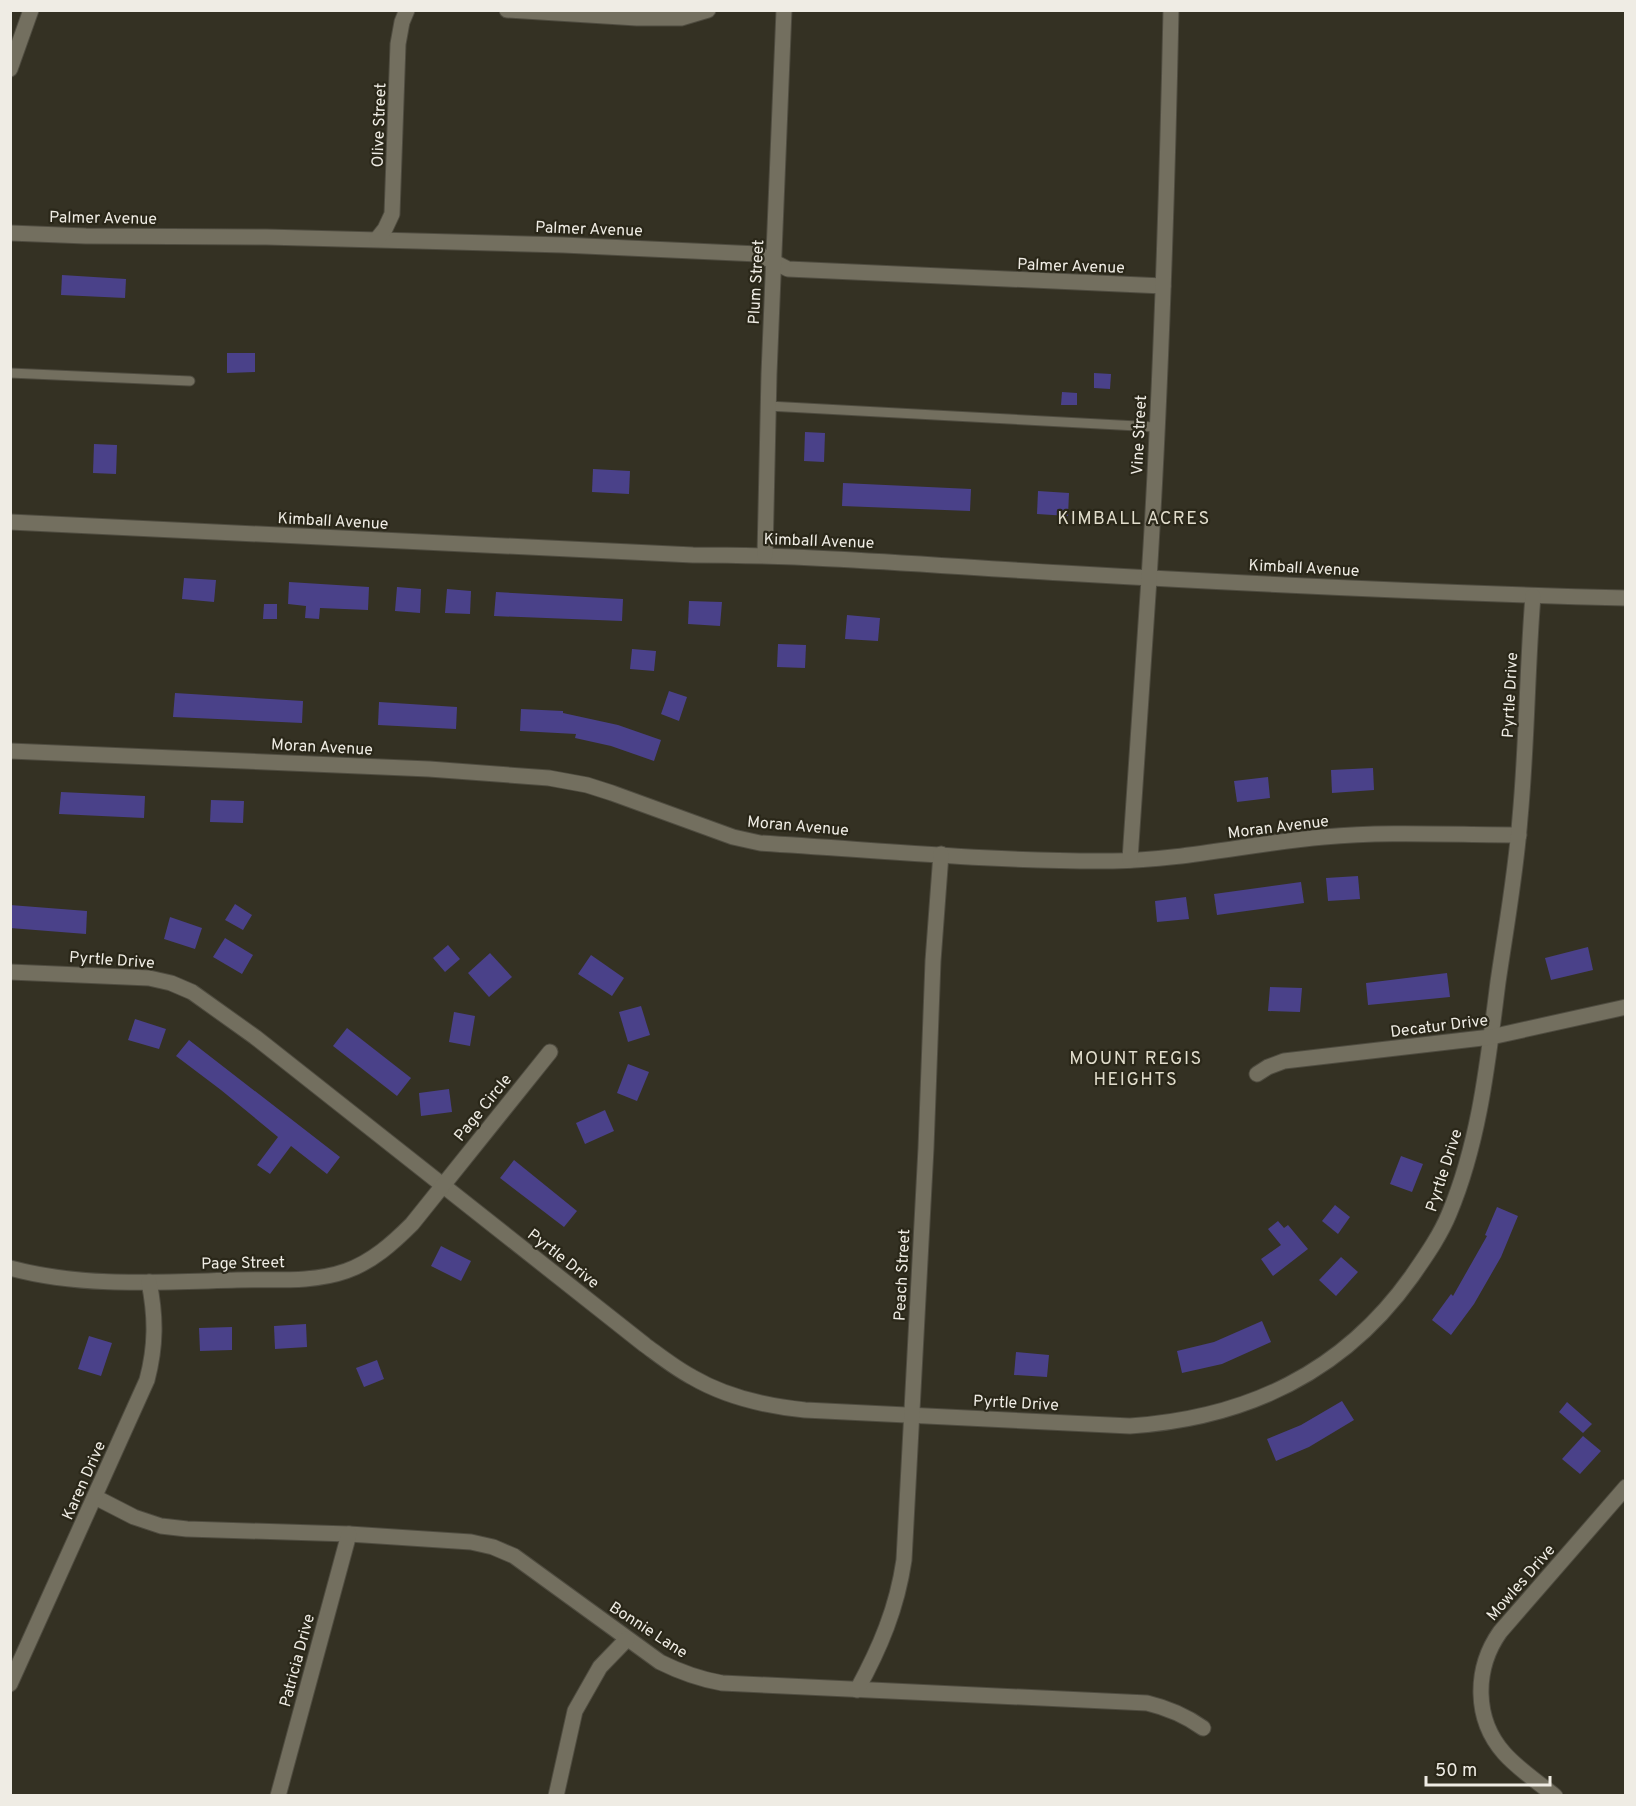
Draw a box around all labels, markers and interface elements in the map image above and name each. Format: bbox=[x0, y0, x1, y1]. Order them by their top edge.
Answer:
street label: Olive Street bbox=[369, 83, 391, 168]
street label: Palmer Avenue bbox=[49, 208, 157, 230]
street label: Palmer Avenue bbox=[535, 218, 643, 242]
street label: Plum Street bbox=[745, 239, 769, 325]
street label: Palmer Avenue bbox=[1017, 255, 1125, 279]
street label: Vine Street bbox=[1128, 395, 1152, 476]
district label: KIMBALL ACRES bbox=[1057, 508, 1211, 531]
street label: Kimball Avenue bbox=[277, 509, 389, 535]
street label: Kimball Avenue bbox=[763, 530, 875, 554]
street label: Kimball Avenue bbox=[1248, 556, 1360, 582]
street label: Pyrtle Drive bbox=[1499, 652, 1523, 739]
street label: Moran Avenue bbox=[270, 735, 373, 761]
street label: Moran Avenue bbox=[1226, 812, 1330, 844]
street label: Moran Avenue bbox=[746, 813, 849, 841]
street label: Pyrtle Drive bbox=[68, 948, 155, 974]
street label: Decatur Drive bbox=[1389, 1011, 1489, 1043]
district label: MOUNT REGIS HEIGHTS bbox=[1069, 1048, 1203, 1092]
street label: Page Circle bbox=[450, 1071, 517, 1146]
street label: Pyrtle Drive bbox=[1422, 1127, 1468, 1215]
street label: Pyrtle Drive bbox=[523, 1225, 603, 1294]
street label: Peach Street bbox=[891, 1229, 915, 1322]
street label: Page Street bbox=[201, 1253, 285, 1275]
street label: Pyrtle Drive bbox=[972, 1392, 1059, 1416]
street label: Karen Drive bbox=[59, 1438, 111, 1523]
street label: Mowles Drive bbox=[1483, 1541, 1560, 1626]
street label: Bonnie Lane bbox=[605, 1598, 691, 1663]
street label: Patricia Drive bbox=[276, 1612, 320, 1709]
scale bar bbox=[1426, 1749, 1550, 1787]
text: 50 m bbox=[1435, 1760, 1477, 1783]

